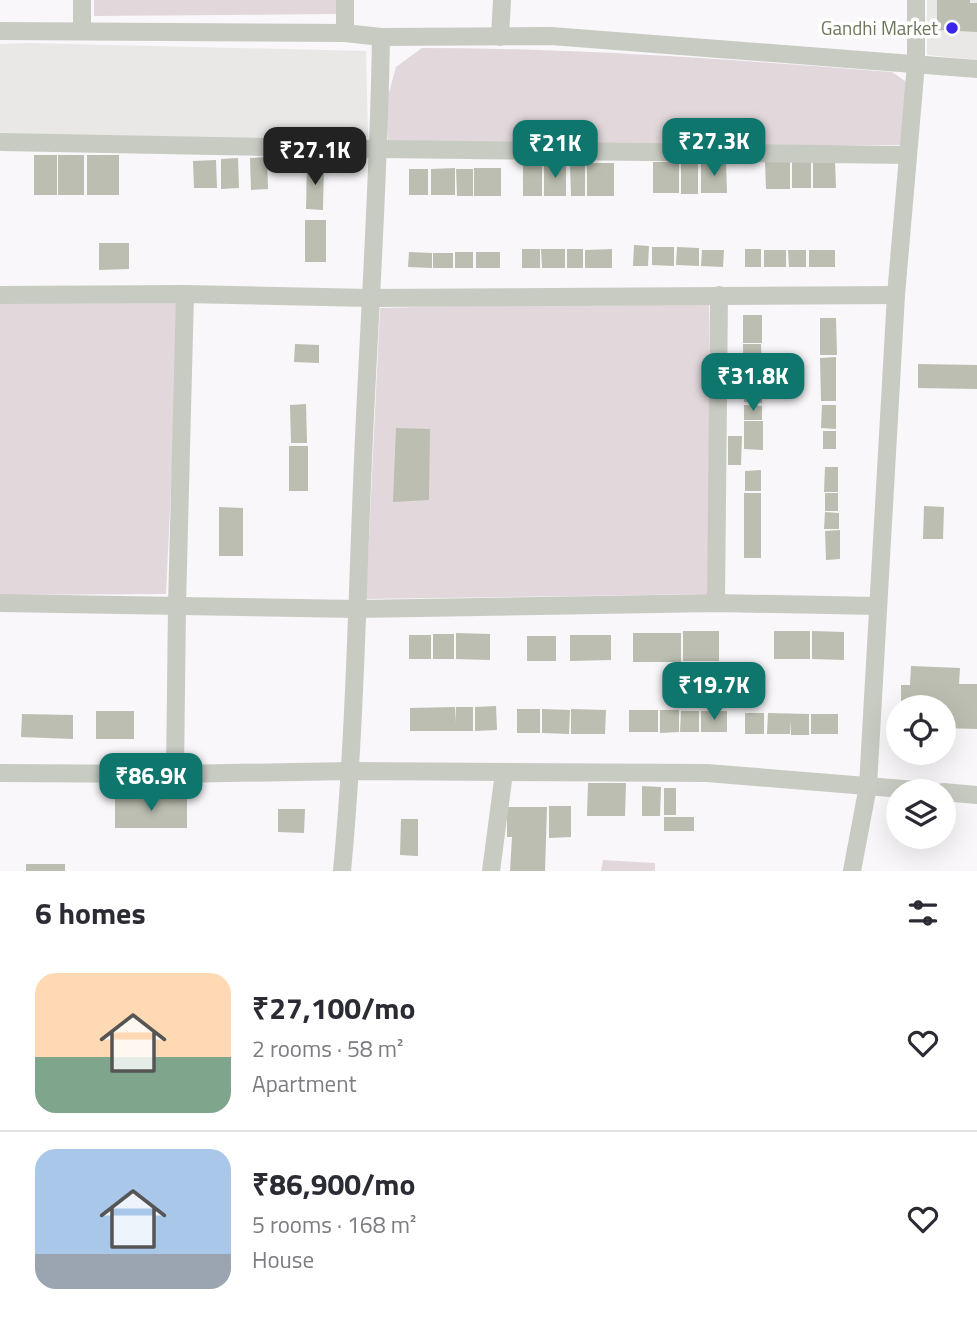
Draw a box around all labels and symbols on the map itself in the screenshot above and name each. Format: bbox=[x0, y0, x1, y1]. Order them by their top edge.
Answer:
place label: Gandhi Market bbox=[821, 13, 938, 42]
marker: Gandhi Market bbox=[944, 20, 960, 36]
pin: ₹27.3K bbox=[657, 118, 771, 178]
pin: ₹21K bbox=[514, 120, 596, 180]
pin: ₹27.1K bbox=[258, 128, 372, 187]
pin: ₹31.8K bbox=[696, 354, 810, 413]
pin: ₹19.7K bbox=[657, 662, 771, 722]
pin: ₹86.9K bbox=[94, 754, 208, 813]

